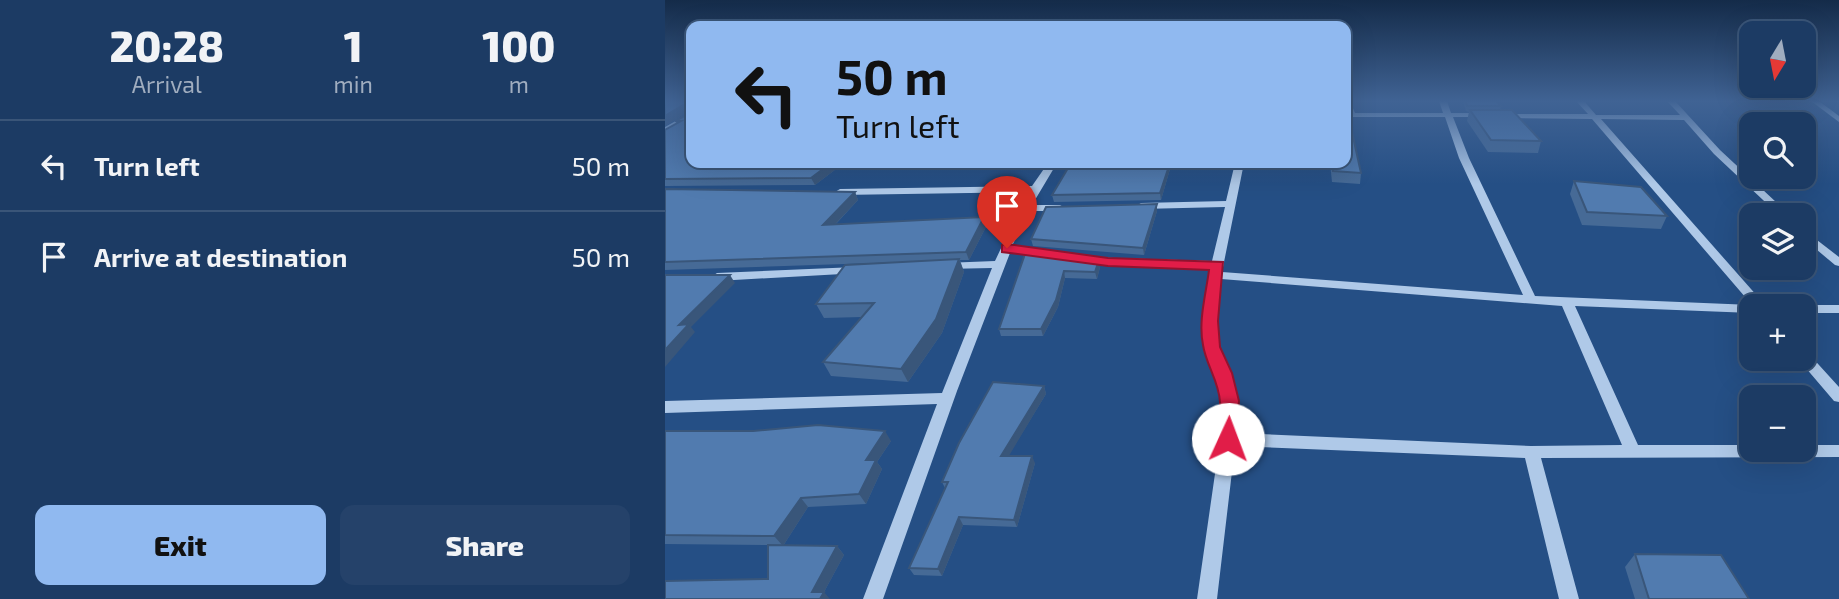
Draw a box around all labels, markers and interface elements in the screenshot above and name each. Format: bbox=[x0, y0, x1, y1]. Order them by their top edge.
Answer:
text: 20:28 bbox=[109, 20, 224, 70]
text: 1 bbox=[344, 20, 363, 70]
text: 100 bbox=[482, 20, 555, 70]
north arrow bbox=[1739, 21, 1817, 98]
map controls bbox=[1739, 21, 1816, 462]
text: 50 m bbox=[836, 46, 948, 105]
icon: left bbox=[721, 49, 812, 140]
text: Arrival bbox=[132, 70, 202, 98]
text: min bbox=[334, 70, 373, 98]
text: m bbox=[509, 70, 529, 98]
text: Turn left bbox=[836, 106, 960, 144]
button: search bbox=[1739, 112, 1816, 189]
icon: left bbox=[35, 147, 73, 185]
text: Turn left bbox=[94, 150, 200, 181]
text: 50 m bbox=[572, 150, 630, 181]
pin bbox=[977, 176, 1037, 248]
icon: arrive bbox=[988, 187, 1026, 225]
button: layers bbox=[1739, 203, 1816, 280]
icon: arrive bbox=[35, 238, 73, 276]
text: Arrive at destination bbox=[94, 241, 347, 272]
text: 50 m bbox=[572, 241, 630, 272]
button: + bbox=[1739, 294, 1816, 371]
button: − bbox=[1739, 385, 1816, 462]
position arrow bbox=[1191, 402, 1265, 476]
button: Exit bbox=[35, 505, 326, 585]
button: Share bbox=[340, 505, 630, 585]

